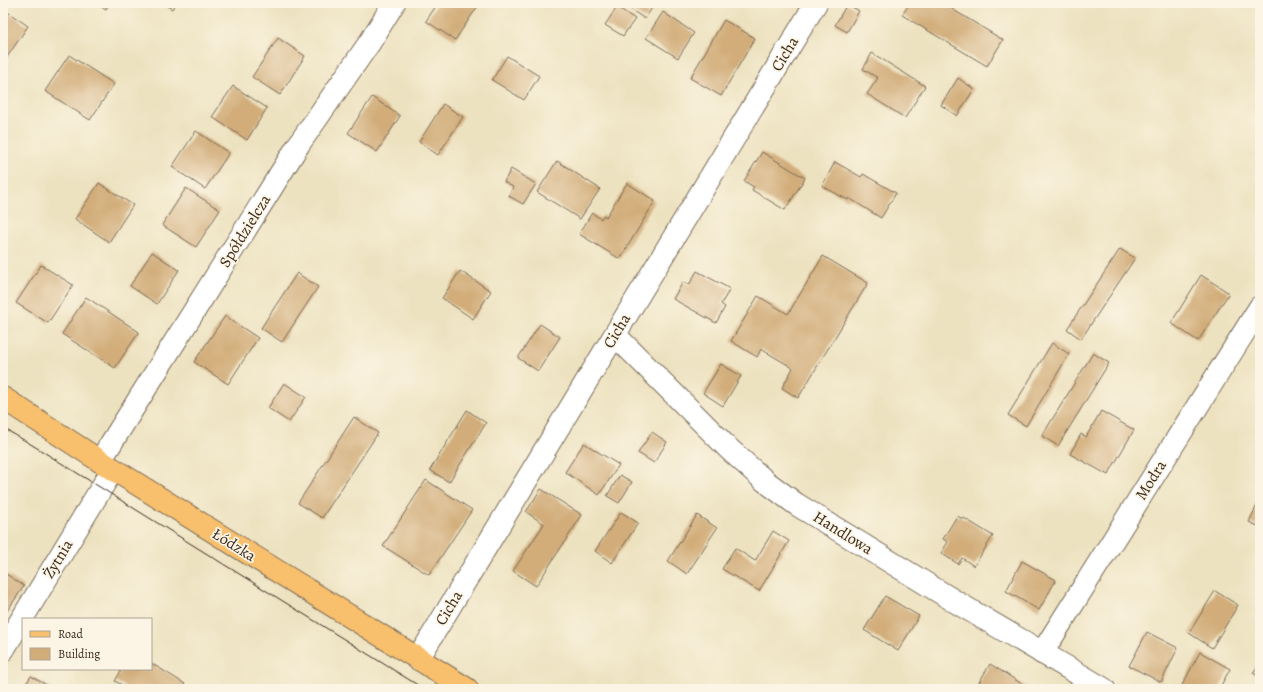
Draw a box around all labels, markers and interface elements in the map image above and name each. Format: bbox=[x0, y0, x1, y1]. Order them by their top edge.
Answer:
street label: Cicha bbox=[766, 32, 804, 76]
street label: Spółdzielcza bbox=[214, 190, 276, 272]
street label: Cicha bbox=[598, 309, 636, 353]
street label: Modra bbox=[1130, 455, 1172, 504]
street label: Handlowa bbox=[809, 506, 878, 560]
street label: Łódzka bbox=[208, 523, 261, 567]
street label: Żytnia bbox=[38, 535, 79, 583]
street label: Cicha bbox=[430, 586, 468, 630]
legend bbox=[22, 618, 152, 670]
text: Road bbox=[58, 626, 84, 642]
text: Building bbox=[58, 646, 100, 662]

